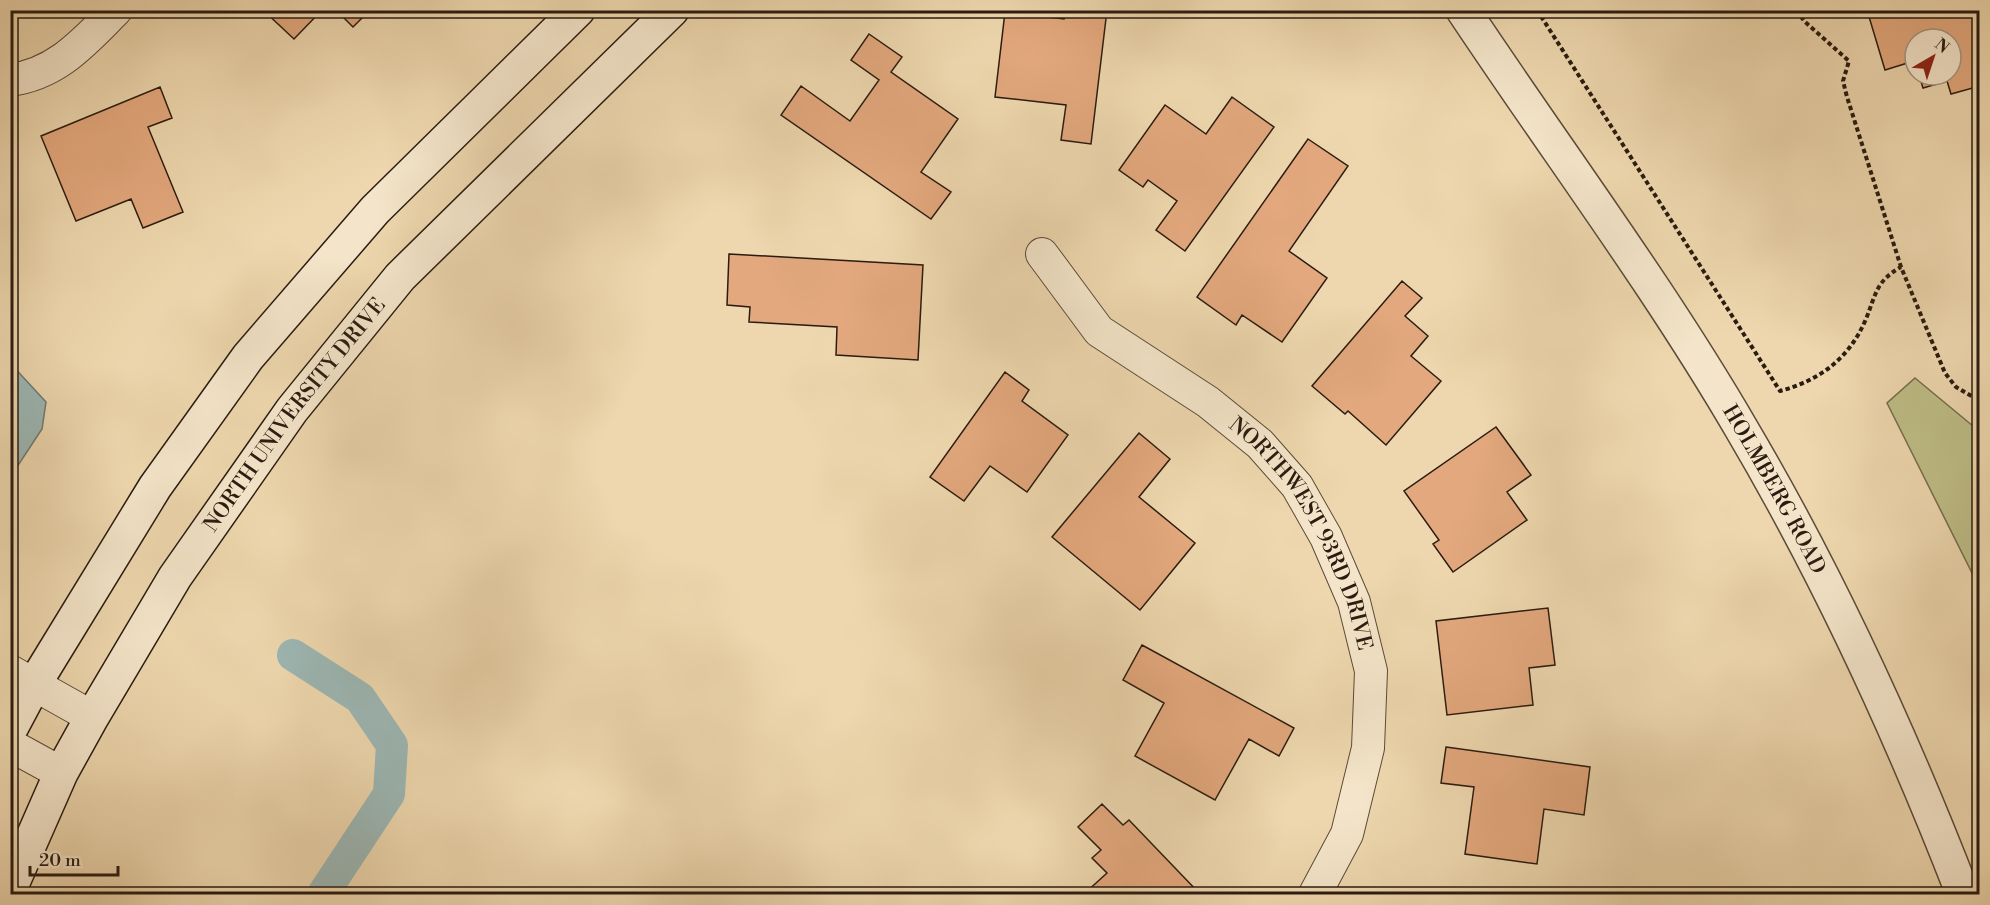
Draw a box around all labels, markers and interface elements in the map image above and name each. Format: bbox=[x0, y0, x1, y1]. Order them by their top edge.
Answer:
north arrow bbox=[1903, 27, 1963, 87]
text: N bbox=[1931, 34, 1953, 58]
street label: NORTH UNIVERSITY DRIVE bbox=[199, 293, 392, 537]
street label: HOLMBERG ROAD bbox=[1716, 400, 1831, 579]
street label: NORTHWEST 93RD DRIVE bbox=[1223, 412, 1377, 653]
scale bar bbox=[30, 839, 118, 877]
text: 20 m bbox=[39, 849, 81, 872]

